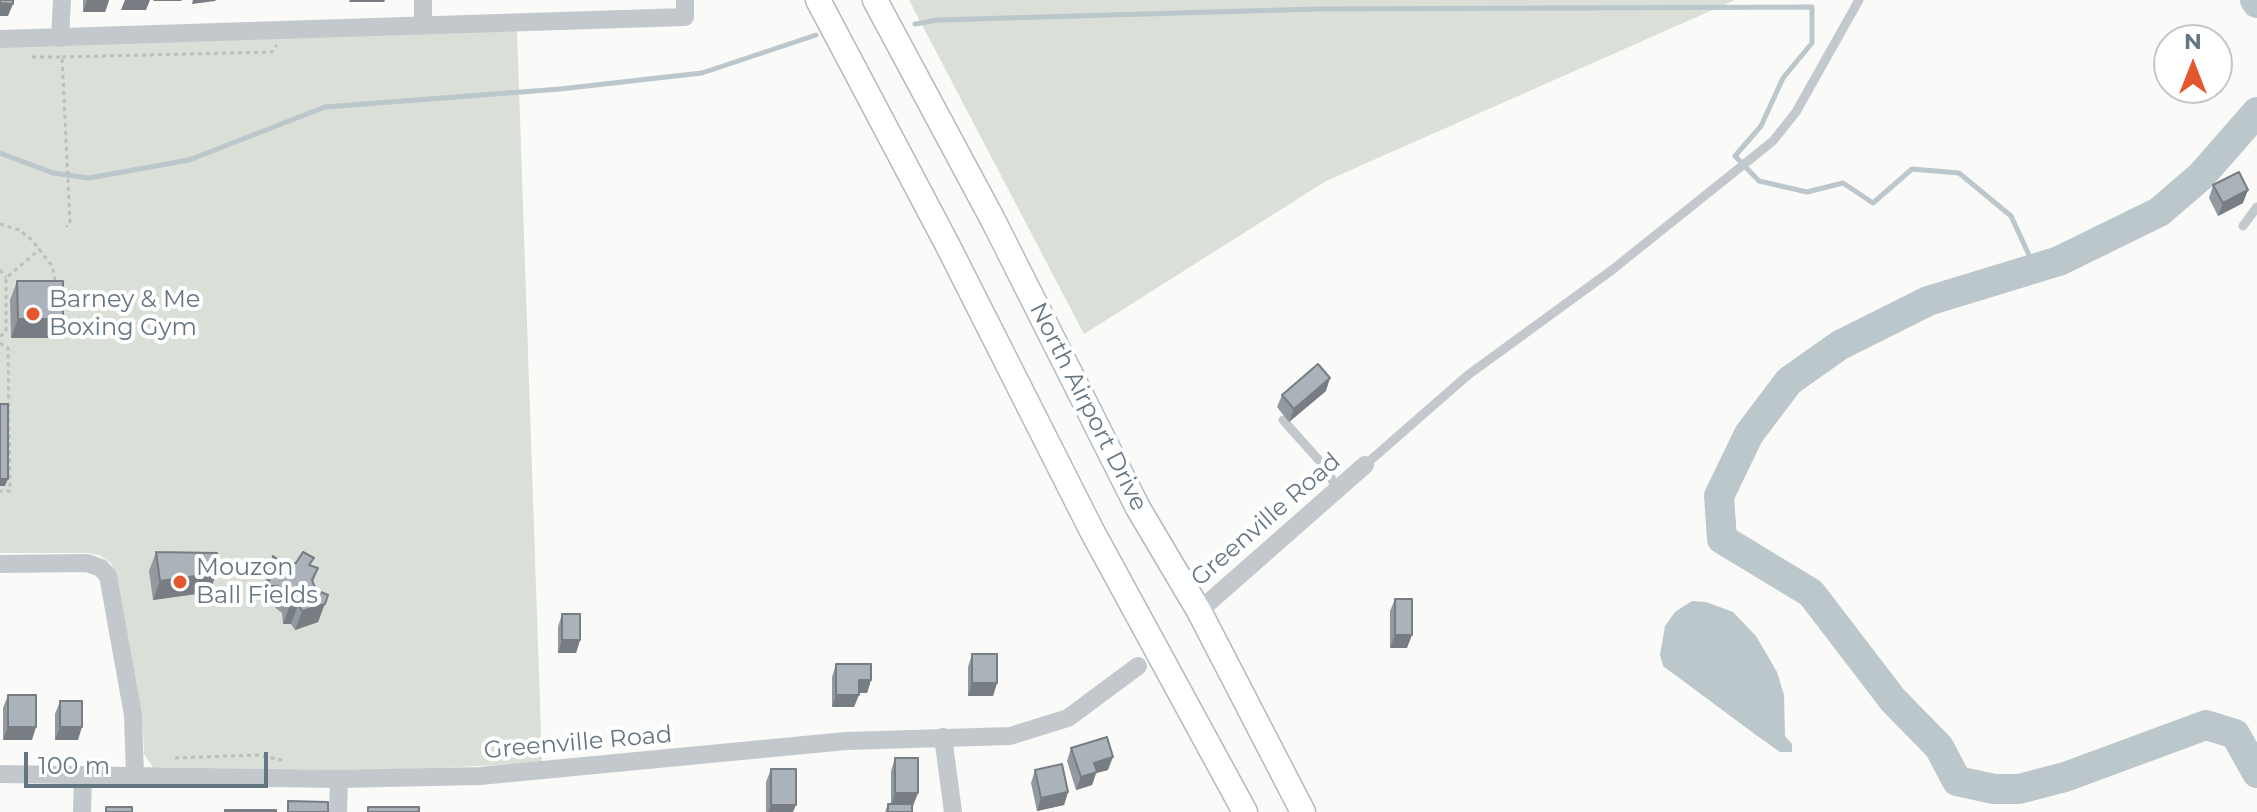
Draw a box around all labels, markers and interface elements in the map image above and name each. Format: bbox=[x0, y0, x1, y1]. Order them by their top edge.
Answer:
north arrow bbox=[2153, 24, 2233, 104]
text: N bbox=[2184, 28, 2202, 55]
place label: Barney & Me Boxing Gym bbox=[49, 286, 200, 342]
street label: North Airport Drive bbox=[1023, 298, 1153, 516]
marker: Barney & Me Boxing Gym bbox=[24, 305, 42, 323]
street label: Greenville Road bbox=[1185, 447, 1347, 593]
place label: Mouzon Ball Fields bbox=[196, 554, 318, 610]
marker: Mouzon Ball Fields bbox=[171, 573, 189, 591]
street label: Greenville Road bbox=[483, 720, 673, 766]
scale bar bbox=[28, 736, 272, 786]
text: 100 m bbox=[38, 751, 110, 780]

